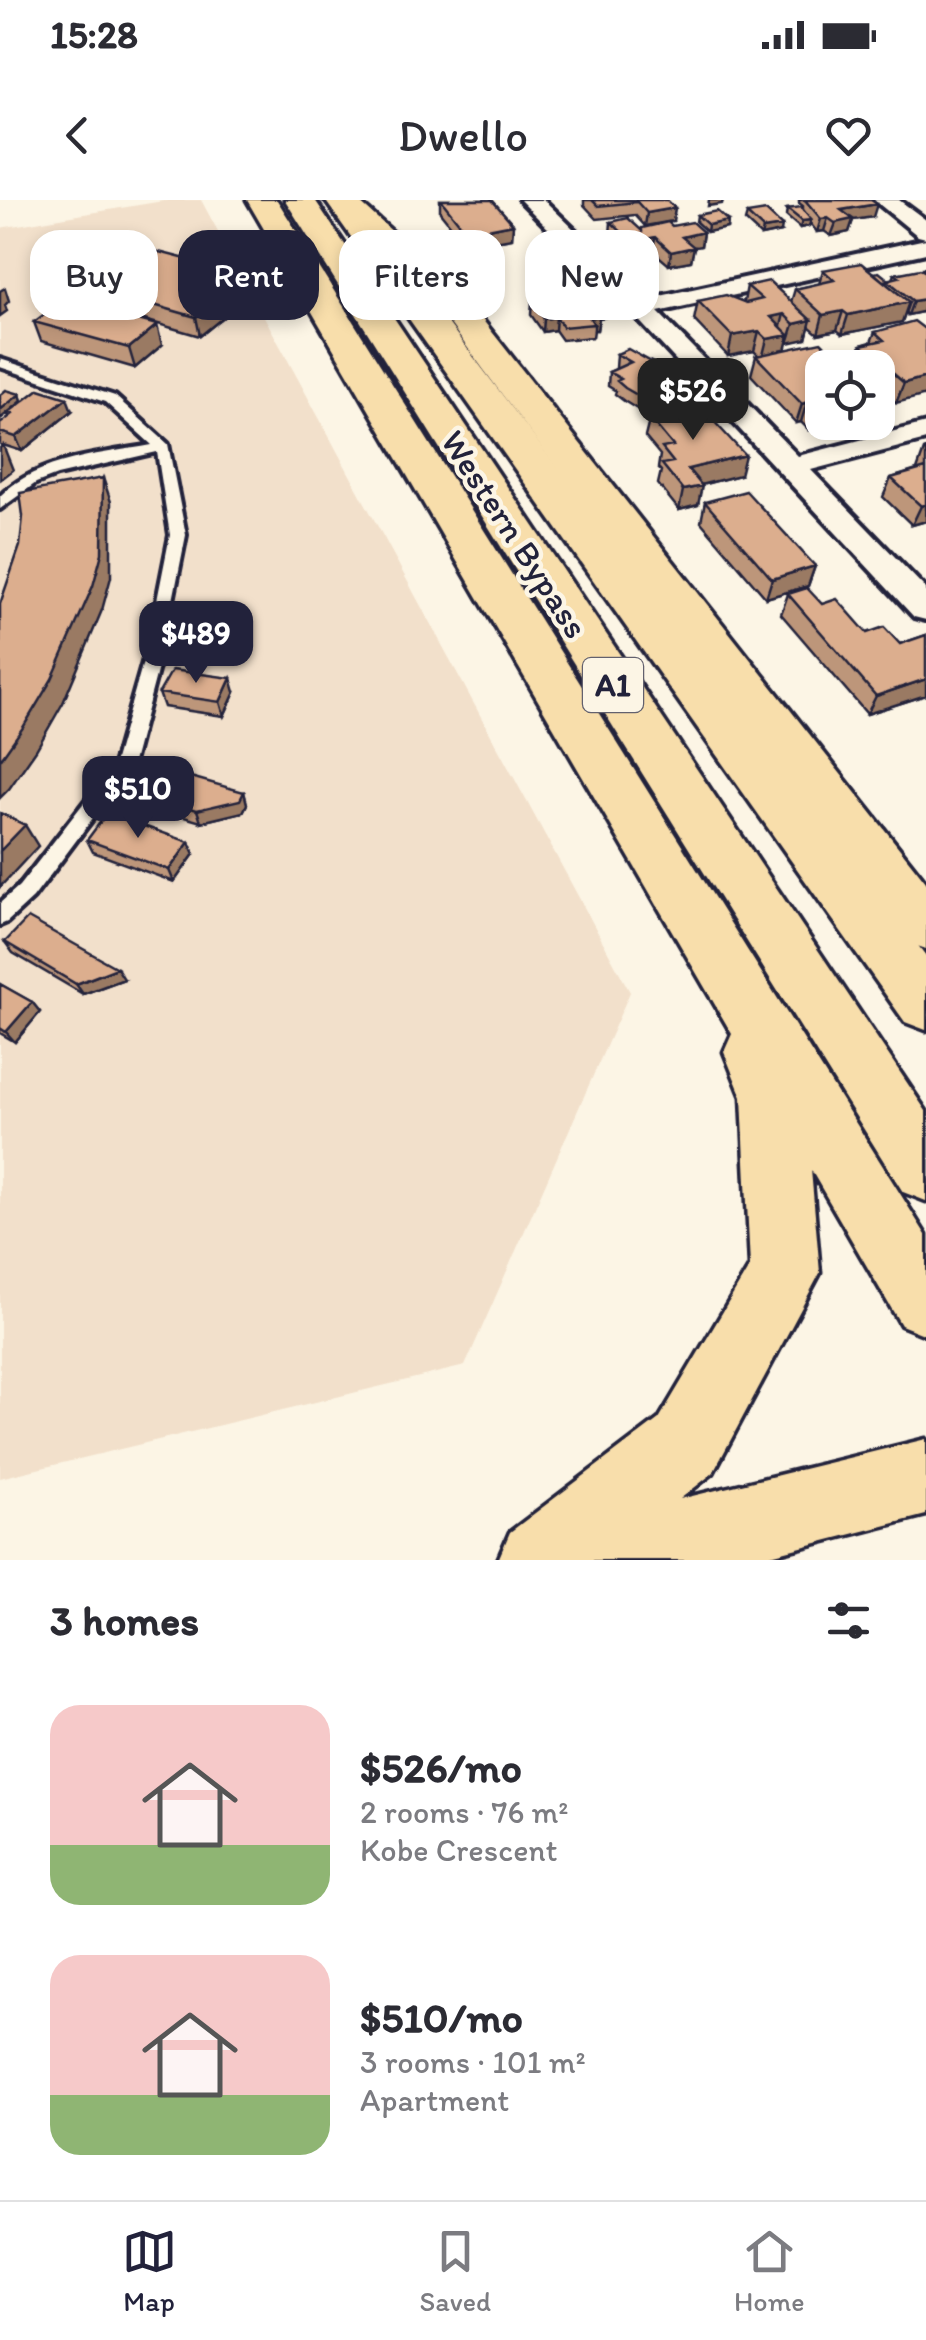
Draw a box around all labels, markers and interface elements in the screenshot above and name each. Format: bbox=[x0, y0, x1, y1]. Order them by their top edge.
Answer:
text: 15:28 bbox=[50, 12, 138, 58]
icon: back bbox=[50, 108, 105, 163]
text: Dwello bbox=[398, 108, 528, 162]
icon: heart bbox=[821, 108, 876, 163]
chip: Buy bbox=[30, 230, 158, 320]
chip: Rent bbox=[178, 230, 319, 320]
chip: Filters bbox=[339, 230, 505, 320]
chip: New bbox=[525, 230, 659, 320]
map controls bbox=[805, 350, 895, 440]
button: locate bbox=[805, 350, 895, 440]
pin: $526 bbox=[634, 358, 752, 443]
text: $526 bbox=[660, 371, 726, 409]
street label: Western Bypass bbox=[432, 422, 598, 646]
pin: $489 bbox=[137, 601, 255, 686]
text: $489 bbox=[161, 614, 231, 652]
road number: A1 bbox=[583, 658, 643, 712]
pin: $510 bbox=[79, 756, 197, 841]
text: $510 bbox=[104, 769, 172, 807]
icon: filters bbox=[821, 1593, 876, 1648]
text: 3 homes bbox=[50, 1595, 199, 1646]
text: $526/mo bbox=[360, 1742, 522, 1793]
icon: home bbox=[130, 1745, 250, 1865]
text: 2 rooms · 76 m² bbox=[360, 1793, 569, 1831]
text: Kobe Crescent bbox=[360, 1831, 558, 1869]
text: $510/mo bbox=[360, 1992, 523, 2043]
icon: home bbox=[130, 1995, 250, 2115]
text: 3 rooms · 101 m² bbox=[360, 2043, 586, 2081]
text: Apartment bbox=[360, 2081, 509, 2119]
tab: Map bbox=[122, 2224, 177, 2318]
tab: Saved bbox=[420, 2224, 491, 2318]
tab: Home bbox=[734, 2224, 805, 2318]

